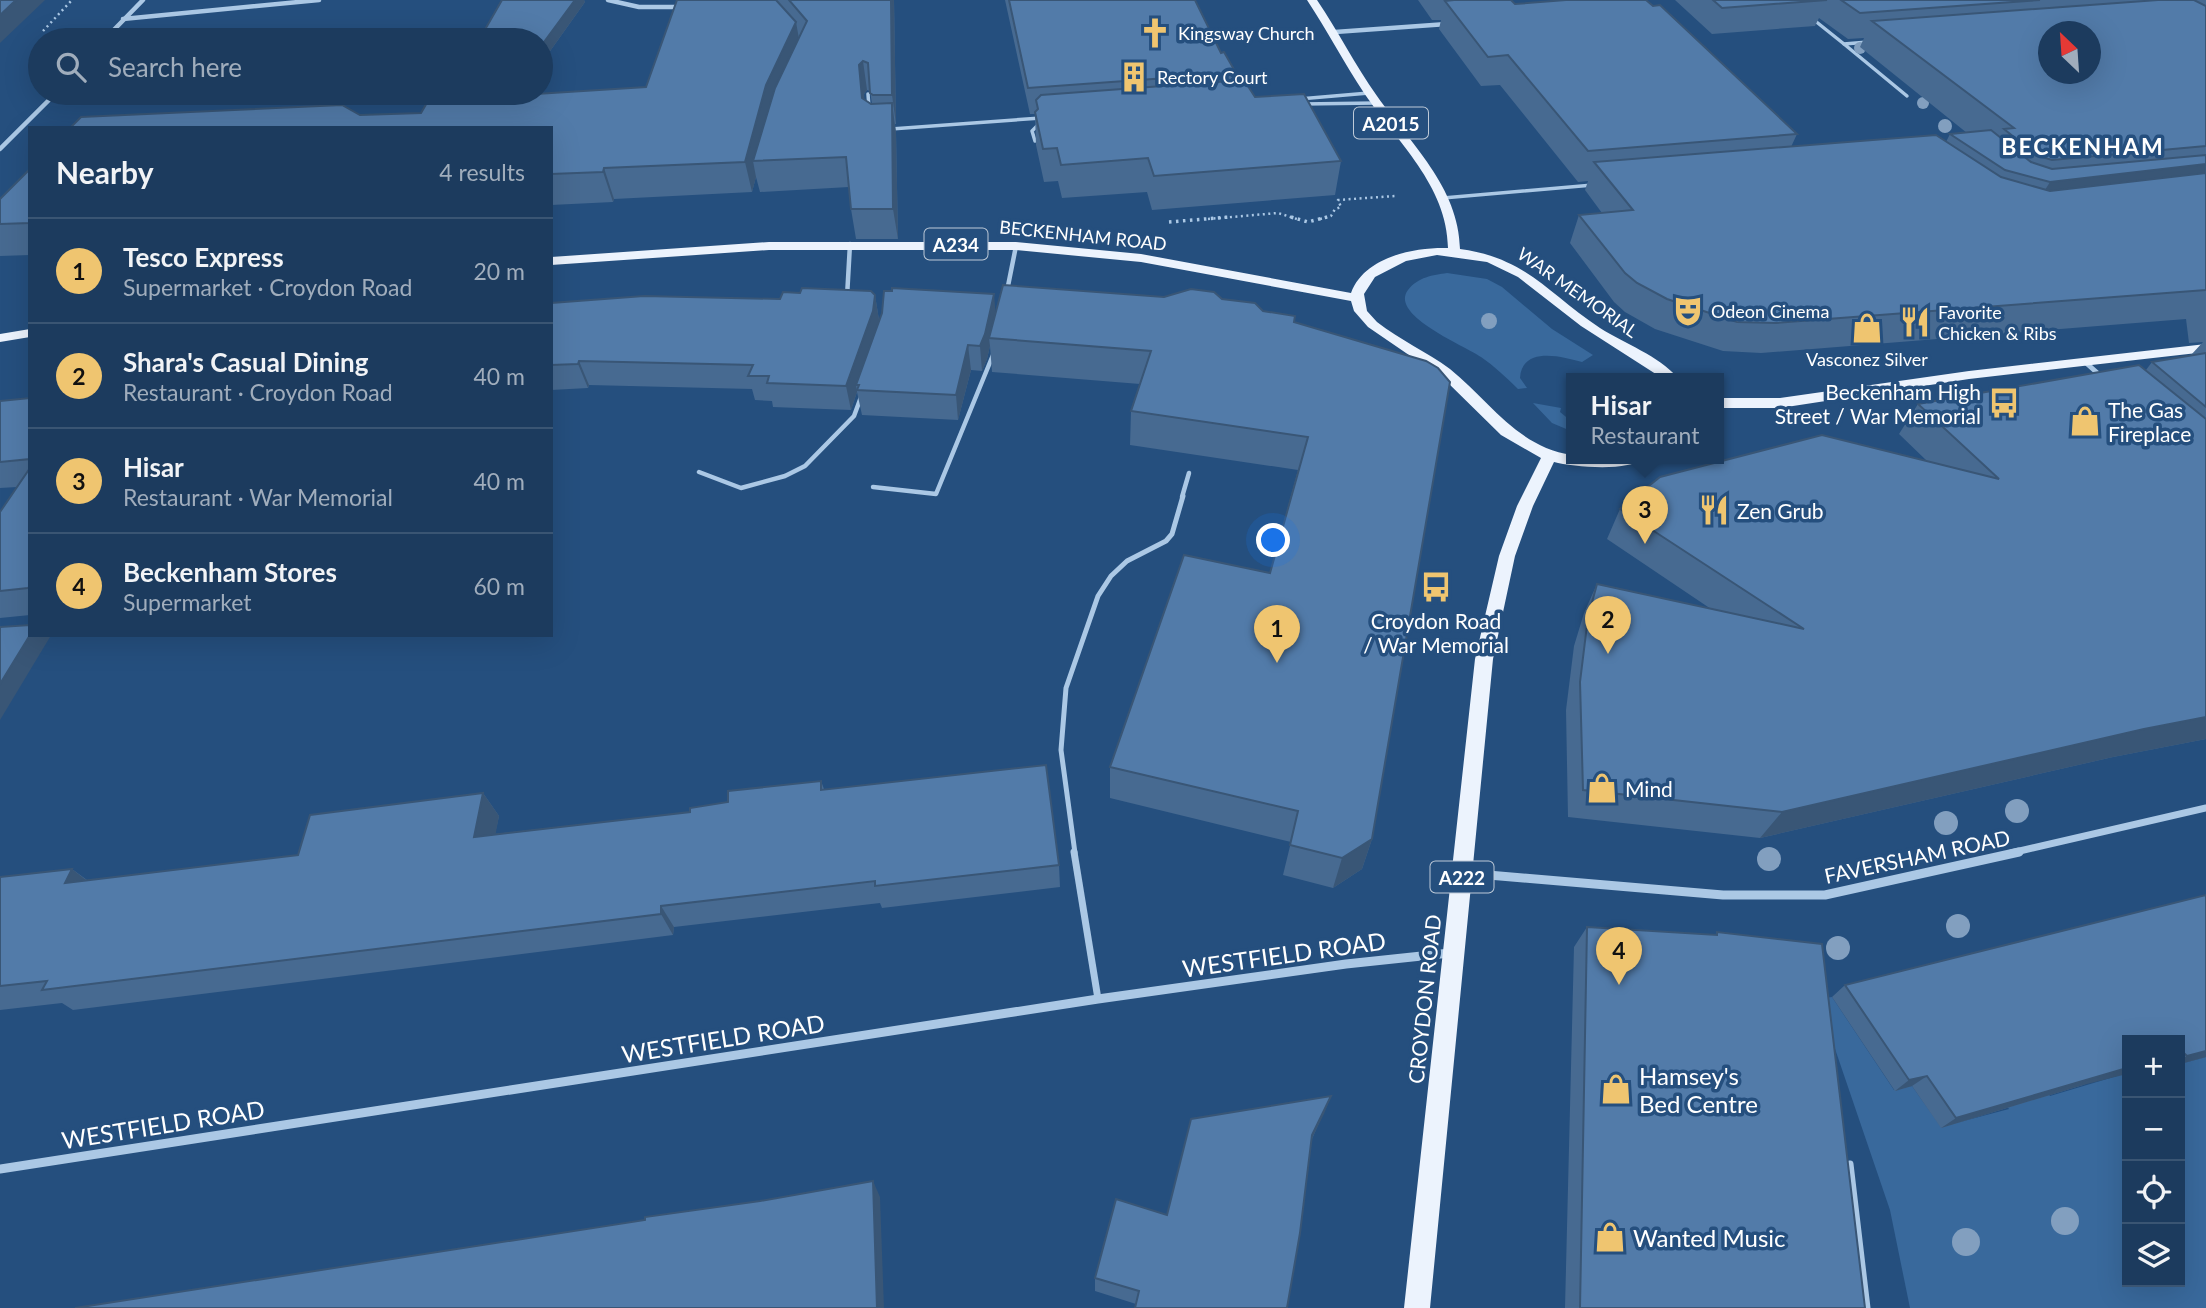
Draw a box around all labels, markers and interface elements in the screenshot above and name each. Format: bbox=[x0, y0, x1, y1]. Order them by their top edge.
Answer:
church icon: Kingsway Church bbox=[1138, 16, 1172, 50]
north arrow bbox=[2038, 21, 2101, 84]
place label: Kingsway Church bbox=[1178, 22, 1315, 44]
search box bbox=[28, 28, 553, 105]
icon: search bbox=[52, 48, 90, 86]
text: Search here bbox=[108, 51, 242, 83]
building icon: Rectory Court bbox=[1117, 60, 1151, 94]
place label: Rectory Court bbox=[1157, 66, 1268, 88]
road number: A2015 bbox=[1354, 108, 1428, 139]
district label: BECKENHAM bbox=[2001, 132, 2165, 160]
text: Nearby bbox=[56, 154, 154, 190]
text: 4 results bbox=[439, 158, 525, 186]
street label: BECKENHAM ROAD bbox=[998, 215, 1168, 255]
road number: A234 bbox=[925, 228, 988, 260]
text: Tesco Express bbox=[123, 241, 284, 273]
street label: WAR MEMORIAL bbox=[1514, 242, 1642, 342]
text: 1 bbox=[72, 257, 86, 285]
text: 20 m bbox=[474, 257, 525, 285]
text: Supermarket · Croydon Road bbox=[123, 273, 412, 301]
theatre icon: Odeon Cinema bbox=[1671, 294, 1705, 328]
place label: Odeon Cinema bbox=[1711, 300, 1829, 322]
place label: Favorite Chicken & Ribs bbox=[1938, 301, 2057, 344]
restaurant icon: Favorite Chicken & Ribs bbox=[1898, 305, 1932, 339]
shop icon: Vasconez Silver bbox=[1850, 311, 1884, 345]
text: Shara's Casual Dining bbox=[123, 346, 368, 378]
place label: Vasconez Silver bbox=[1806, 348, 1928, 370]
text: 2 bbox=[72, 362, 86, 390]
text: 40 m bbox=[474, 362, 525, 390]
popup bbox=[1566, 373, 1724, 464]
text: Restaurant · Croydon Road bbox=[123, 378, 393, 406]
place label: Beckenham High Street / War Memorial bbox=[1775, 379, 1981, 428]
bus stop icon: Beckenham High Street / War Memorial bbox=[1987, 386, 2021, 420]
text: Hisar bbox=[1591, 389, 1651, 421]
place label: The Gas Fireplace bbox=[2108, 397, 2191, 446]
shop icon: The Gas Fireplace bbox=[2068, 404, 2102, 438]
text: Restaurant bbox=[1591, 421, 1699, 449]
text: Hisar bbox=[123, 451, 184, 483]
text: 3 bbox=[72, 467, 86, 495]
text: 40 m bbox=[474, 467, 525, 495]
text: Restaurant · War Memorial bbox=[123, 483, 393, 511]
pin: 3 bbox=[1622, 486, 1668, 544]
restaurant icon: Zen Grub bbox=[1697, 493, 1731, 527]
place label: Zen Grub bbox=[1737, 498, 1824, 523]
your location bbox=[1256, 523, 1290, 557]
text: Beckenham Stores bbox=[123, 556, 337, 588]
bus stop icon: Croydon Road / War Memorial bbox=[1419, 570, 1453, 604]
text: 4 bbox=[72, 572, 86, 600]
text: 60 m bbox=[474, 572, 525, 600]
text: Supermarket bbox=[123, 588, 252, 616]
pin: 2 bbox=[1585, 596, 1631, 654]
pin: 1 bbox=[1254, 605, 1300, 663]
place label: Croydon Road / War Memorial bbox=[1363, 608, 1509, 657]
shop icon: Mind bbox=[1585, 771, 1619, 805]
place label: Mind bbox=[1625, 776, 1673, 801]
street label: FAVERSHAM ROAD bbox=[1822, 824, 2012, 888]
road number: A222 bbox=[1430, 862, 1494, 892]
street label: CROYDON ROAD bbox=[1403, 913, 1445, 1085]
street label: WESTFIELD ROAD bbox=[1181, 925, 1387, 983]
pin: 4 bbox=[1596, 927, 1642, 985]
street label: WESTFIELD ROAD bbox=[620, 1008, 826, 1068]
map controls bbox=[2122, 1035, 2185, 1287]
button: + bbox=[2122, 1035, 2185, 1098]
place label: Hamsey's Bed Centre bbox=[1639, 1061, 1758, 1118]
shop icon: Hamsey's Bed Centre bbox=[1599, 1072, 1633, 1106]
street label: WESTFIELD ROAD bbox=[60, 1094, 266, 1154]
button: − bbox=[2122, 1098, 2185, 1161]
button: locate bbox=[2122, 1161, 2185, 1224]
shop icon: Wanted Music bbox=[1593, 1220, 1627, 1254]
place label: Wanted Music bbox=[1633, 1223, 1786, 1252]
button: layers bbox=[2122, 1224, 2185, 1287]

